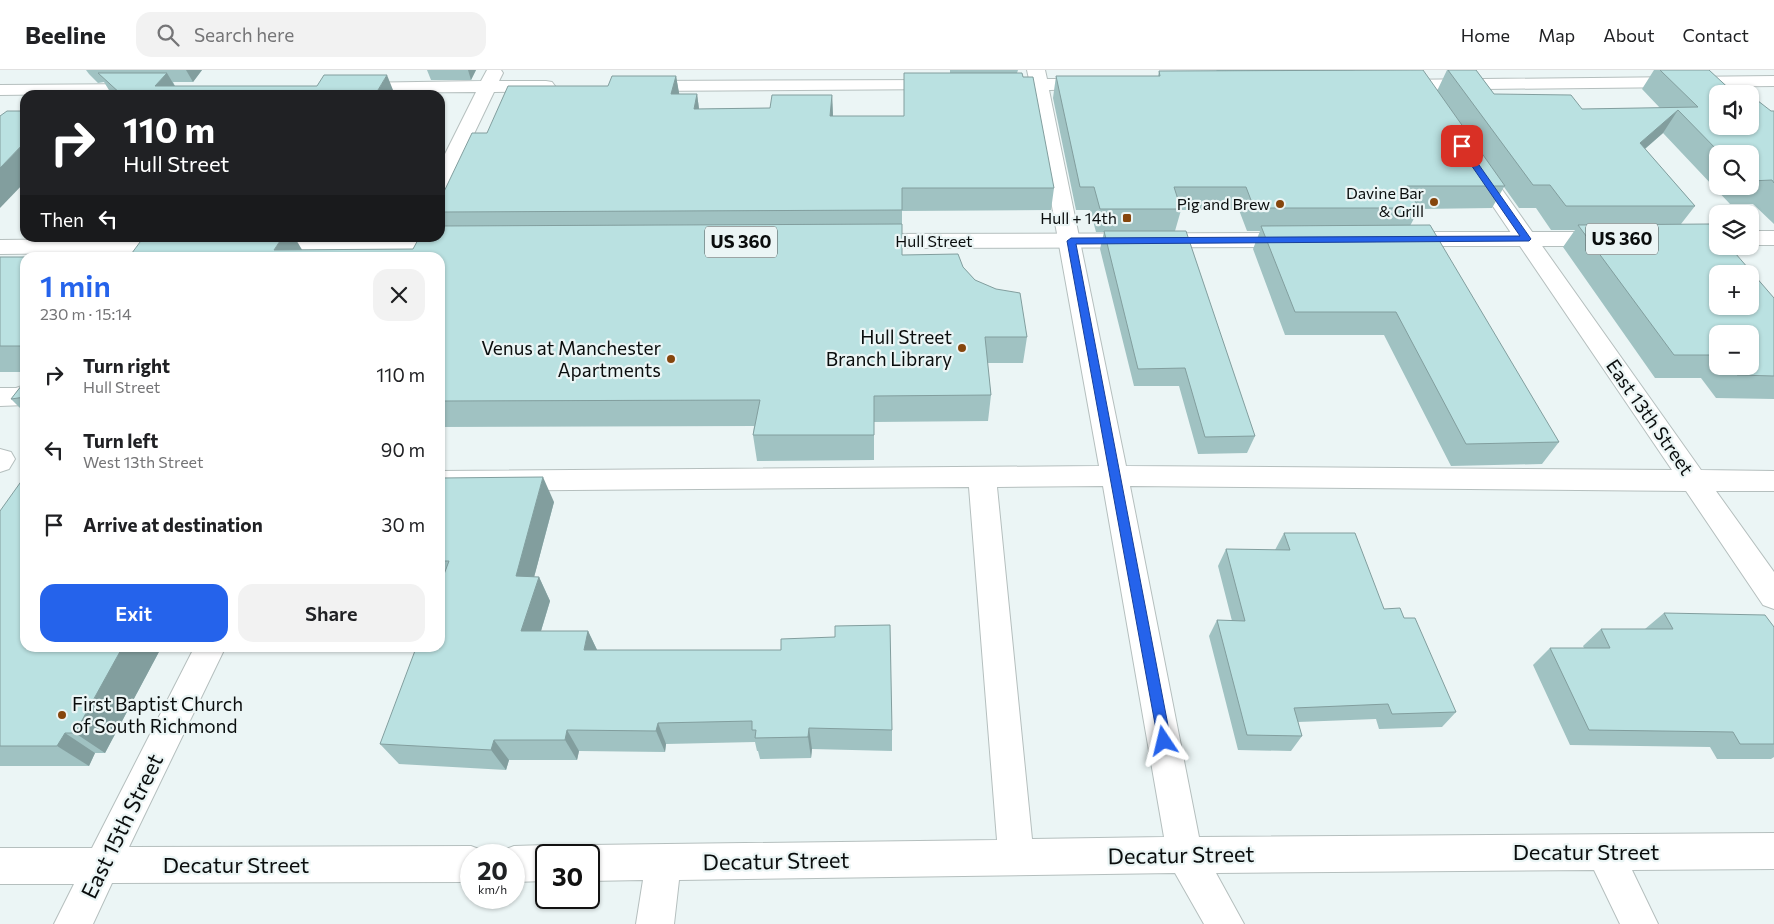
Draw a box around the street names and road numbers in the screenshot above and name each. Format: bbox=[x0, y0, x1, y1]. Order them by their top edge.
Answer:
road number: US 360 bbox=[1586, 223, 1658, 254]
road number: US 360 bbox=[705, 226, 777, 258]
street label: Hull Street bbox=[895, 231, 973, 250]
street label: East 13th Street bbox=[1602, 354, 1699, 479]
street label: East 15th Street bbox=[75, 749, 168, 903]
street label: Decatur Street bbox=[1513, 838, 1659, 865]
street label: Decatur Street bbox=[1107, 840, 1255, 869]
street label: Decatur Street bbox=[702, 846, 850, 875]
street label: Decatur Street bbox=[163, 851, 309, 878]

